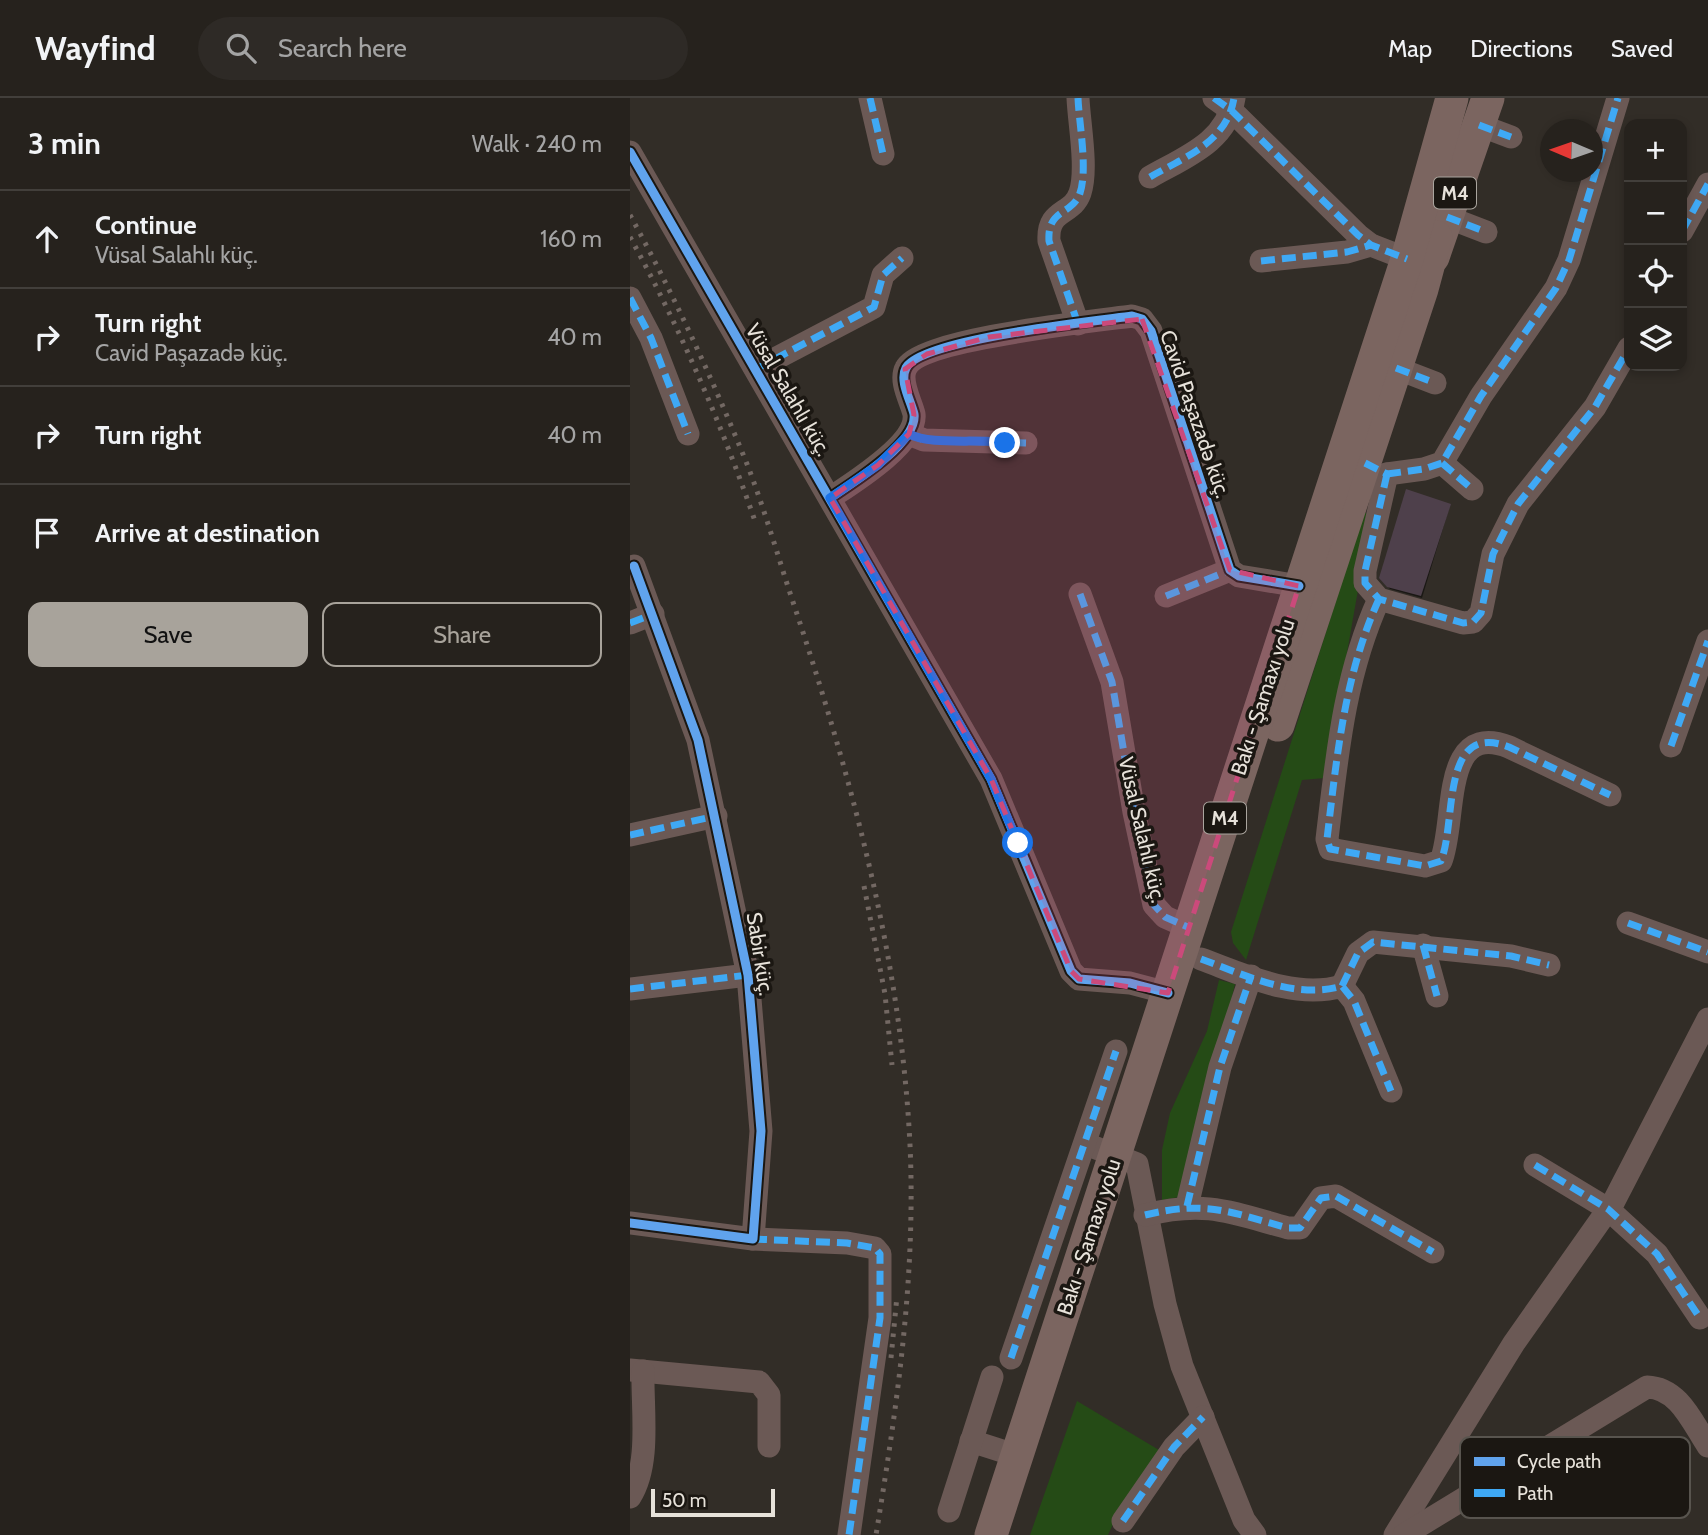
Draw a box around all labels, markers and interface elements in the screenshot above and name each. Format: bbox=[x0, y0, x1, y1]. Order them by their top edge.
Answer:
search box bbox=[198, 17, 688, 80]
text: Wayfind bbox=[35, 28, 156, 68]
icon: search bbox=[222, 29, 260, 67]
text: Search here bbox=[278, 32, 407, 64]
text: Map bbox=[1388, 34, 1432, 63]
text: Directions bbox=[1470, 34, 1573, 63]
text: Saved bbox=[1611, 34, 1673, 63]
north arrow bbox=[1540, 119, 1603, 182]
map controls bbox=[1624, 119, 1687, 371]
button: + bbox=[1624, 119, 1687, 182]
text: 3 min bbox=[28, 125, 101, 162]
text: Walk · 240 m bbox=[472, 130, 602, 158]
road number: M4 bbox=[1434, 178, 1476, 208]
button: − bbox=[1624, 182, 1687, 245]
text: Continue bbox=[95, 209, 197, 241]
icon: ahead bbox=[28, 220, 66, 258]
text: 160 m bbox=[540, 225, 602, 253]
text: Vüsal Salahlı küç. bbox=[95, 241, 258, 269]
button: locate bbox=[1624, 245, 1687, 308]
text: Turn right bbox=[95, 307, 201, 339]
button: layers bbox=[1624, 308, 1687, 371]
icon: right bbox=[28, 318, 66, 356]
street label: Vüsal Salahlı küç. bbox=[740, 319, 836, 460]
text: 40 m bbox=[547, 323, 602, 351]
street label: Cavid Paşazadə küç. bbox=[1155, 327, 1236, 501]
text: Cavid Paşazadə küç. bbox=[95, 339, 288, 367]
icon: right bbox=[28, 416, 66, 454]
text: Turn right bbox=[95, 419, 201, 451]
text: 40 m bbox=[547, 421, 602, 449]
route end bbox=[989, 427, 1020, 458]
icon: arrive bbox=[28, 514, 66, 552]
text: Arrive at destination bbox=[95, 517, 320, 549]
button: Save bbox=[28, 602, 308, 667]
button: Share bbox=[322, 602, 602, 667]
street label: Bakı - Şamaxı yolu bbox=[1225, 616, 1300, 778]
street label: Vüsal Salahlı küç. bbox=[1114, 755, 1171, 905]
road number: M4 bbox=[1204, 803, 1246, 834]
route start bbox=[1002, 827, 1033, 858]
street label: Sabir küç. bbox=[742, 910, 779, 997]
street label: Bakı - Şamaxı yolu bbox=[1051, 1156, 1126, 1318]
legend bbox=[1460, 1437, 1690, 1518]
text: Cycle path bbox=[1517, 1450, 1601, 1473]
text: Path bbox=[1517, 1482, 1553, 1505]
scale bar bbox=[651, 1486, 775, 1518]
text: 50 m bbox=[662, 1489, 706, 1512]

